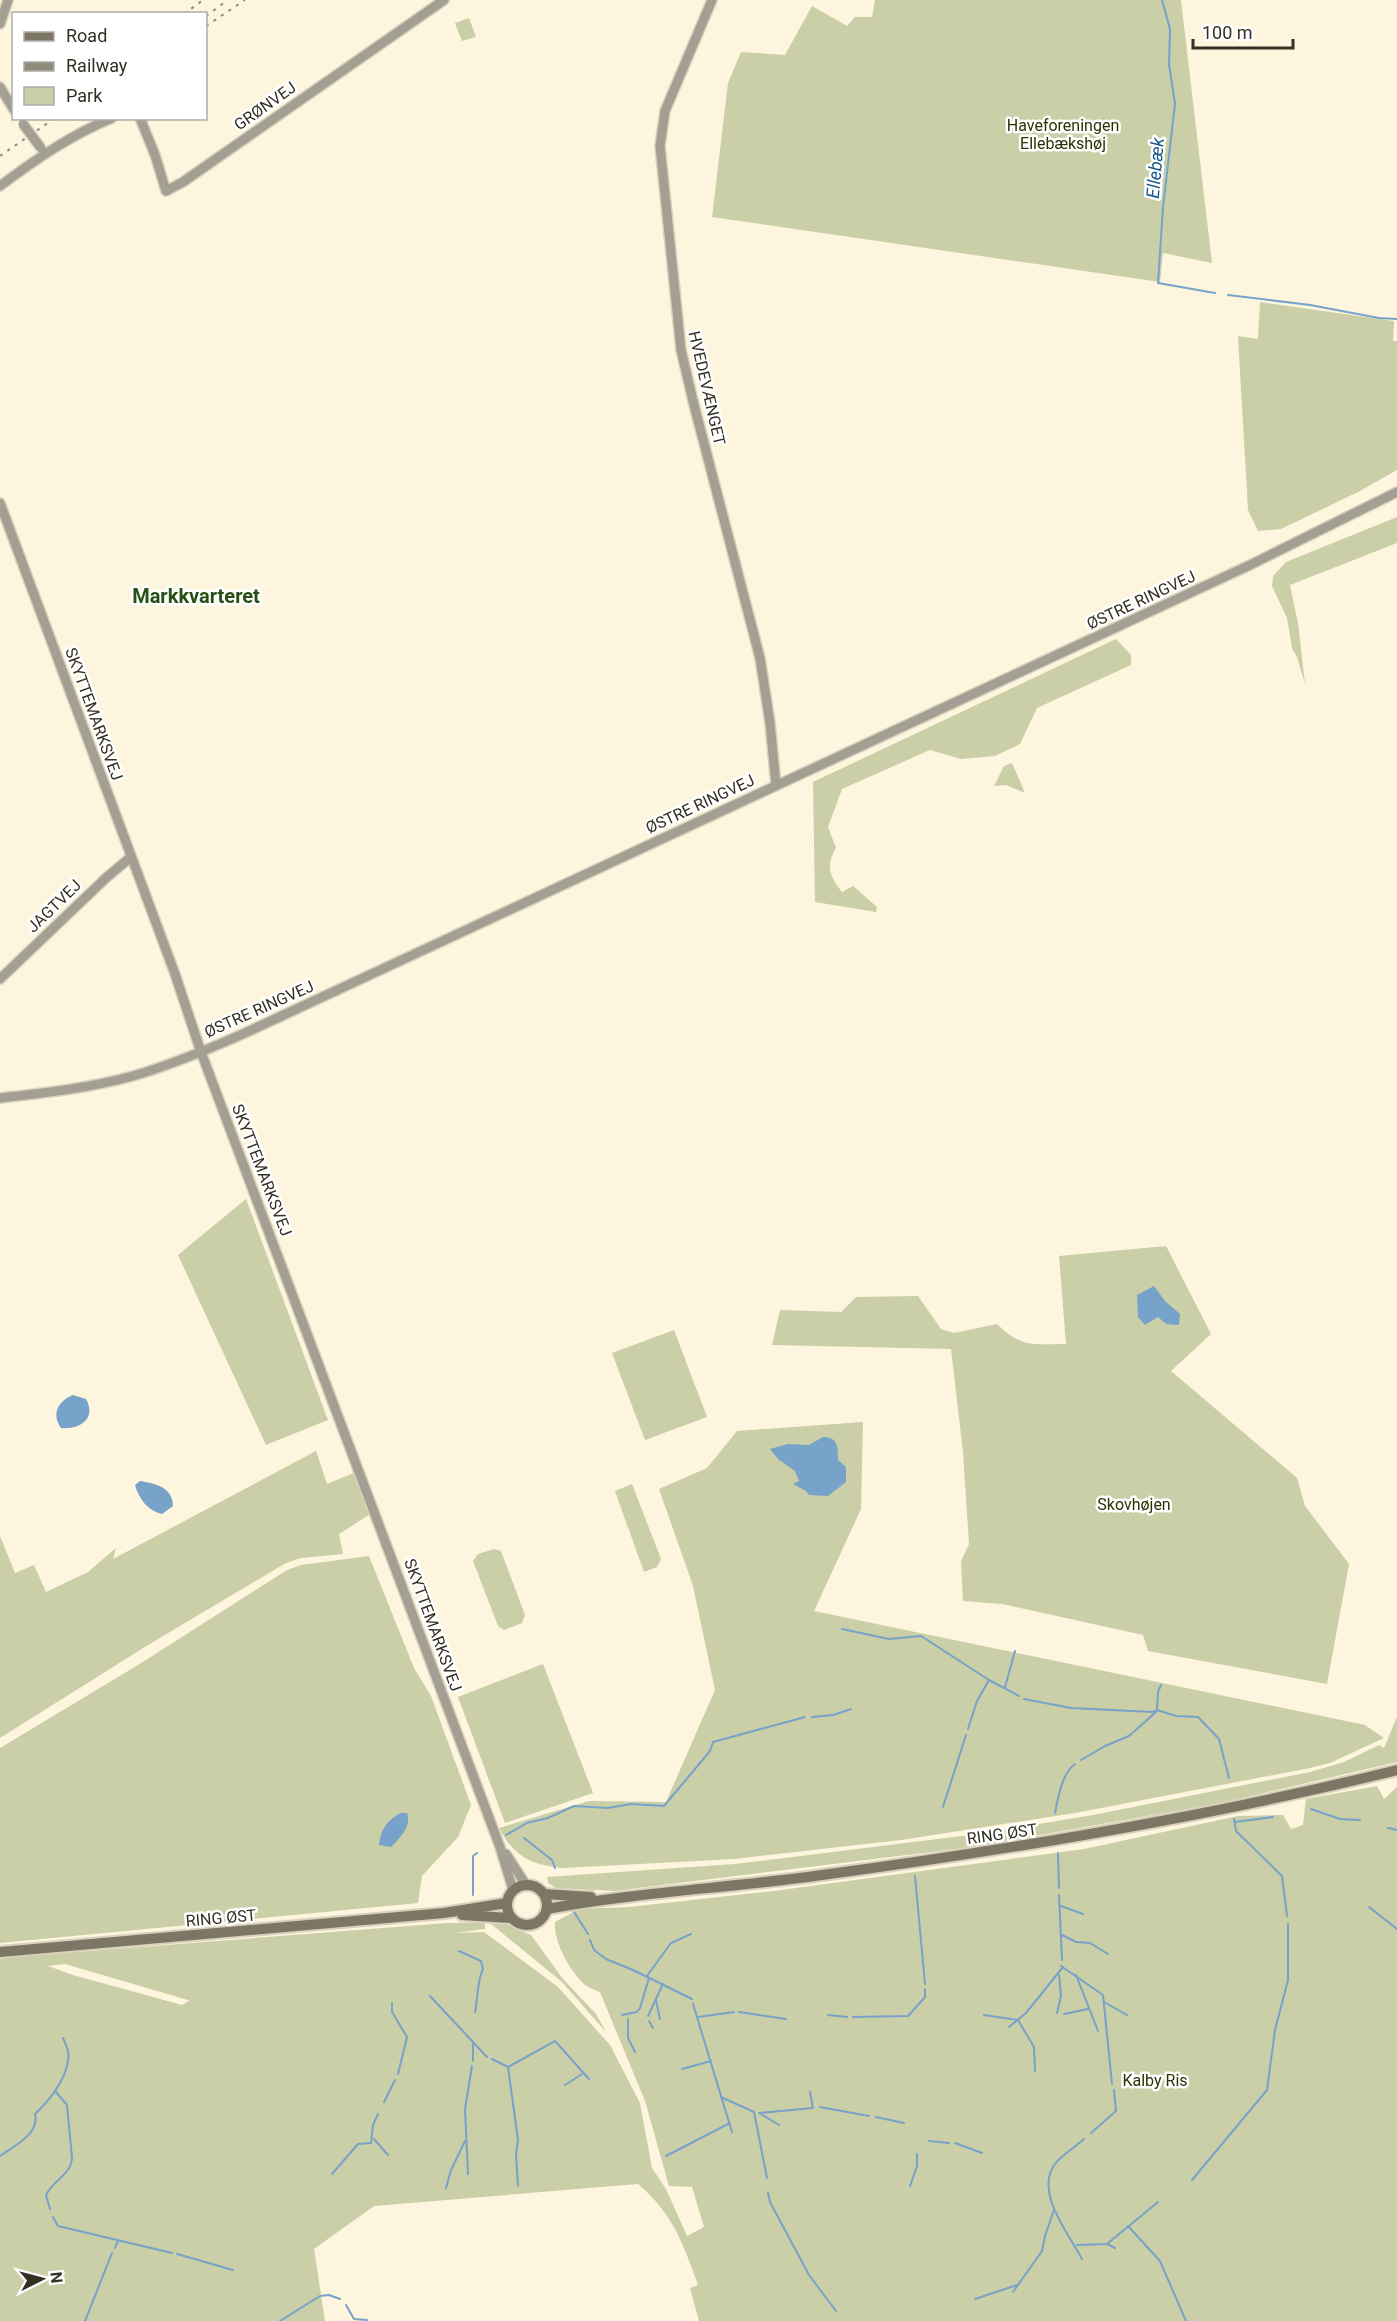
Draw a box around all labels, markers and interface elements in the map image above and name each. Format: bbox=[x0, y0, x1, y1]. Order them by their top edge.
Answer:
legend bbox=[12, 12, 207, 120]
scale bar bbox=[1193, 12, 1294, 50]
text: 100 m bbox=[1202, 22, 1253, 43]
text: Road bbox=[66, 25, 107, 46]
text: Railway bbox=[66, 55, 128, 76]
street label: GRØNVEJ bbox=[230, 78, 300, 134]
text: Park bbox=[66, 85, 103, 106]
park label: Haveforeningen Ellebækshøj bbox=[1007, 116, 1119, 153]
water label: Ellebæk bbox=[1142, 136, 1168, 199]
street label: HVEDEVÆNGET bbox=[685, 329, 729, 447]
street label: ØSTRE RINGVEJ bbox=[1084, 567, 1198, 633]
district label: Markkvarteret bbox=[132, 584, 260, 608]
street label: SKYTTEMARKSVEJ bbox=[61, 645, 127, 783]
street label: ØSTRE RINGVEJ bbox=[643, 771, 757, 837]
street label: JAGTVEJ bbox=[23, 876, 85, 936]
street label: ØSTRE RINGVEJ bbox=[201, 976, 317, 1042]
street label: SKYTTEMARKSVEJ bbox=[228, 1101, 296, 1239]
park label: Skovhøjen bbox=[1097, 1495, 1171, 1514]
street label: SKYTTEMARKSVEJ bbox=[400, 1556, 466, 1694]
street label: RING ØST bbox=[966, 1820, 1039, 1848]
street label: RING ØST bbox=[185, 1905, 257, 1931]
park label: Kalby Ris bbox=[1122, 2071, 1188, 2090]
north arrow bbox=[12, 2249, 72, 2309]
text: N bbox=[46, 2271, 66, 2284]

